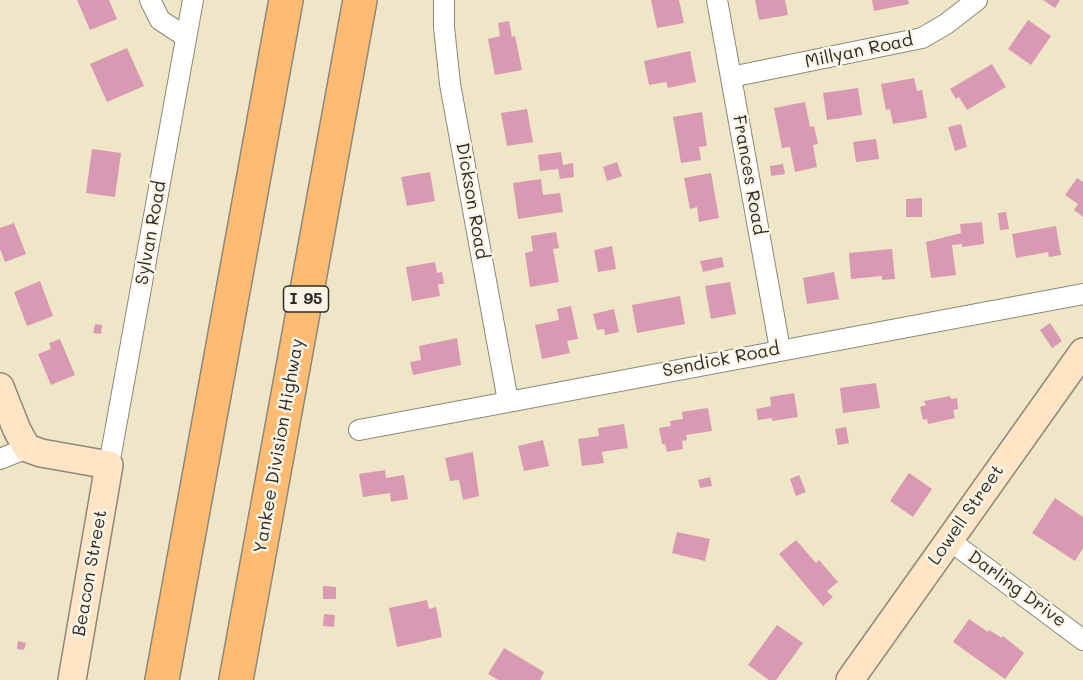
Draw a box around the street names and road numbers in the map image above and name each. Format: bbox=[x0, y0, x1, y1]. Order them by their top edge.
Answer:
street label: Millyan Road bbox=[803, 29, 915, 73]
street label: Frances Road bbox=[728, 113, 770, 237]
street label: Dickson Road bbox=[451, 141, 493, 261]
street label: Sylvan Road bbox=[131, 179, 171, 287]
road number: I 95 bbox=[284, 286, 328, 312]
street label: Yankee Division Highway bbox=[249, 337, 309, 555]
street label: Sendick Road bbox=[661, 338, 781, 382]
street label: Lowell Street bbox=[924, 461, 1008, 569]
street label: Beacon Street bbox=[68, 508, 112, 638]
street label: Darling Drive bbox=[964, 546, 1070, 632]

